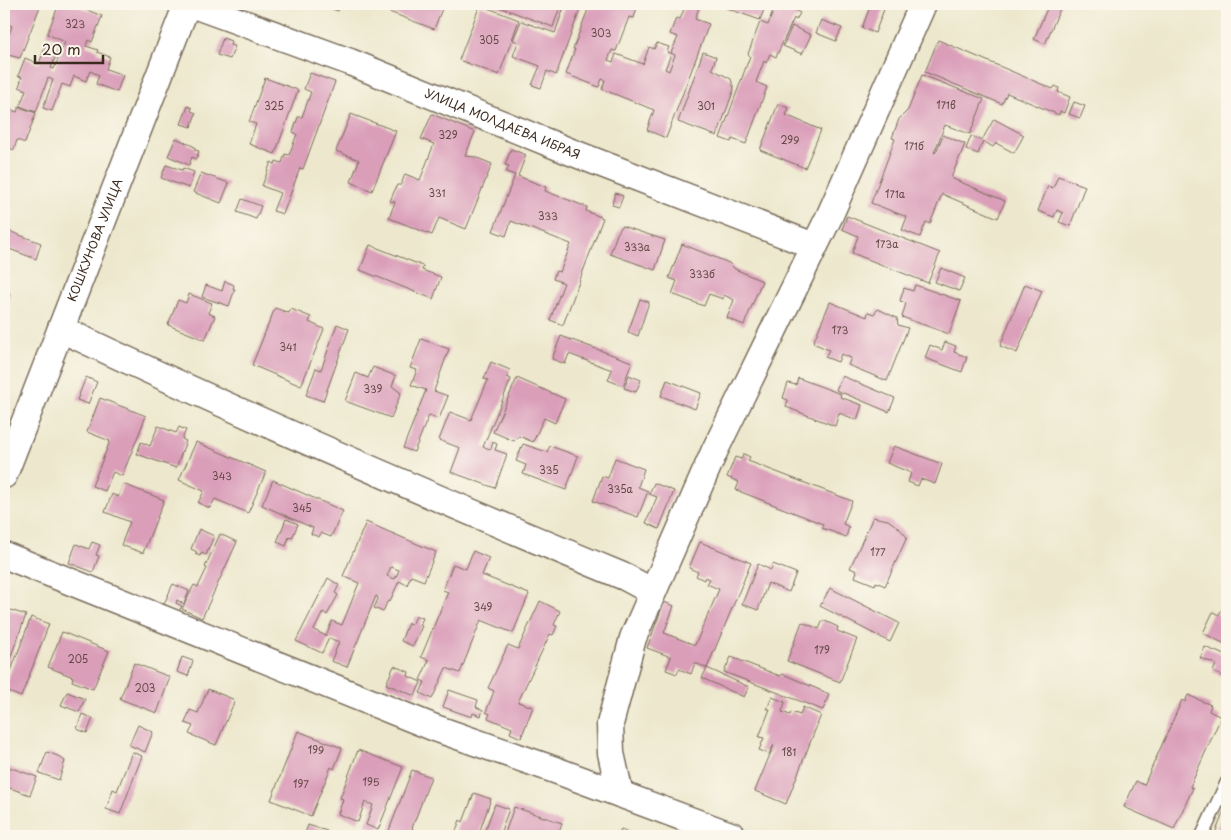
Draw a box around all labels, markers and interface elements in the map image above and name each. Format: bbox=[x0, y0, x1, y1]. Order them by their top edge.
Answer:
house number: 323 bbox=[65, 16, 85, 31]
house number: 303 bbox=[591, 25, 611, 40]
scale bar bbox=[35, 32, 102, 64]
house number: 305 bbox=[479, 32, 499, 47]
text: 20 m bbox=[42, 37, 81, 60]
street label: УЛИЦА МОЛДАЕВА ИБРАЯ bbox=[423, 84, 583, 163]
house number: 171в bbox=[936, 97, 956, 112]
house number: 325 bbox=[264, 98, 284, 113]
house number: 301 bbox=[697, 98, 715, 113]
house number: 329 bbox=[438, 127, 458, 142]
house number: 299 bbox=[780, 132, 800, 147]
house number: 171б bbox=[904, 138, 924, 153]
street label: КОШКУНОВА УЛИЦА bbox=[62, 176, 126, 304]
house number: 331 bbox=[429, 185, 446, 200]
house number: 171а bbox=[885, 186, 906, 201]
house number: 333 bbox=[538, 208, 558, 223]
house number: 173а bbox=[876, 236, 899, 251]
house number: 333а bbox=[624, 239, 651, 254]
house number: 333б bbox=[689, 266, 715, 281]
house number: 173 bbox=[832, 322, 848, 337]
house number: 341 bbox=[279, 339, 297, 354]
house number: 339 bbox=[364, 381, 383, 396]
house number: 335 bbox=[539, 462, 559, 477]
house number: 343 bbox=[212, 468, 232, 483]
house number: 335а bbox=[607, 481, 634, 496]
house number: 345 bbox=[292, 500, 312, 515]
house number: 177 bbox=[870, 544, 886, 559]
house number: 349 bbox=[474, 599, 493, 614]
house number: 179 bbox=[814, 642, 830, 657]
house number: 205 bbox=[68, 651, 88, 666]
house number: 203 bbox=[135, 680, 155, 695]
house number: 199 bbox=[308, 742, 324, 757]
house number: 181 bbox=[782, 744, 796, 759]
house number: 195 bbox=[363, 774, 380, 789]
house number: 197 bbox=[293, 776, 309, 791]

